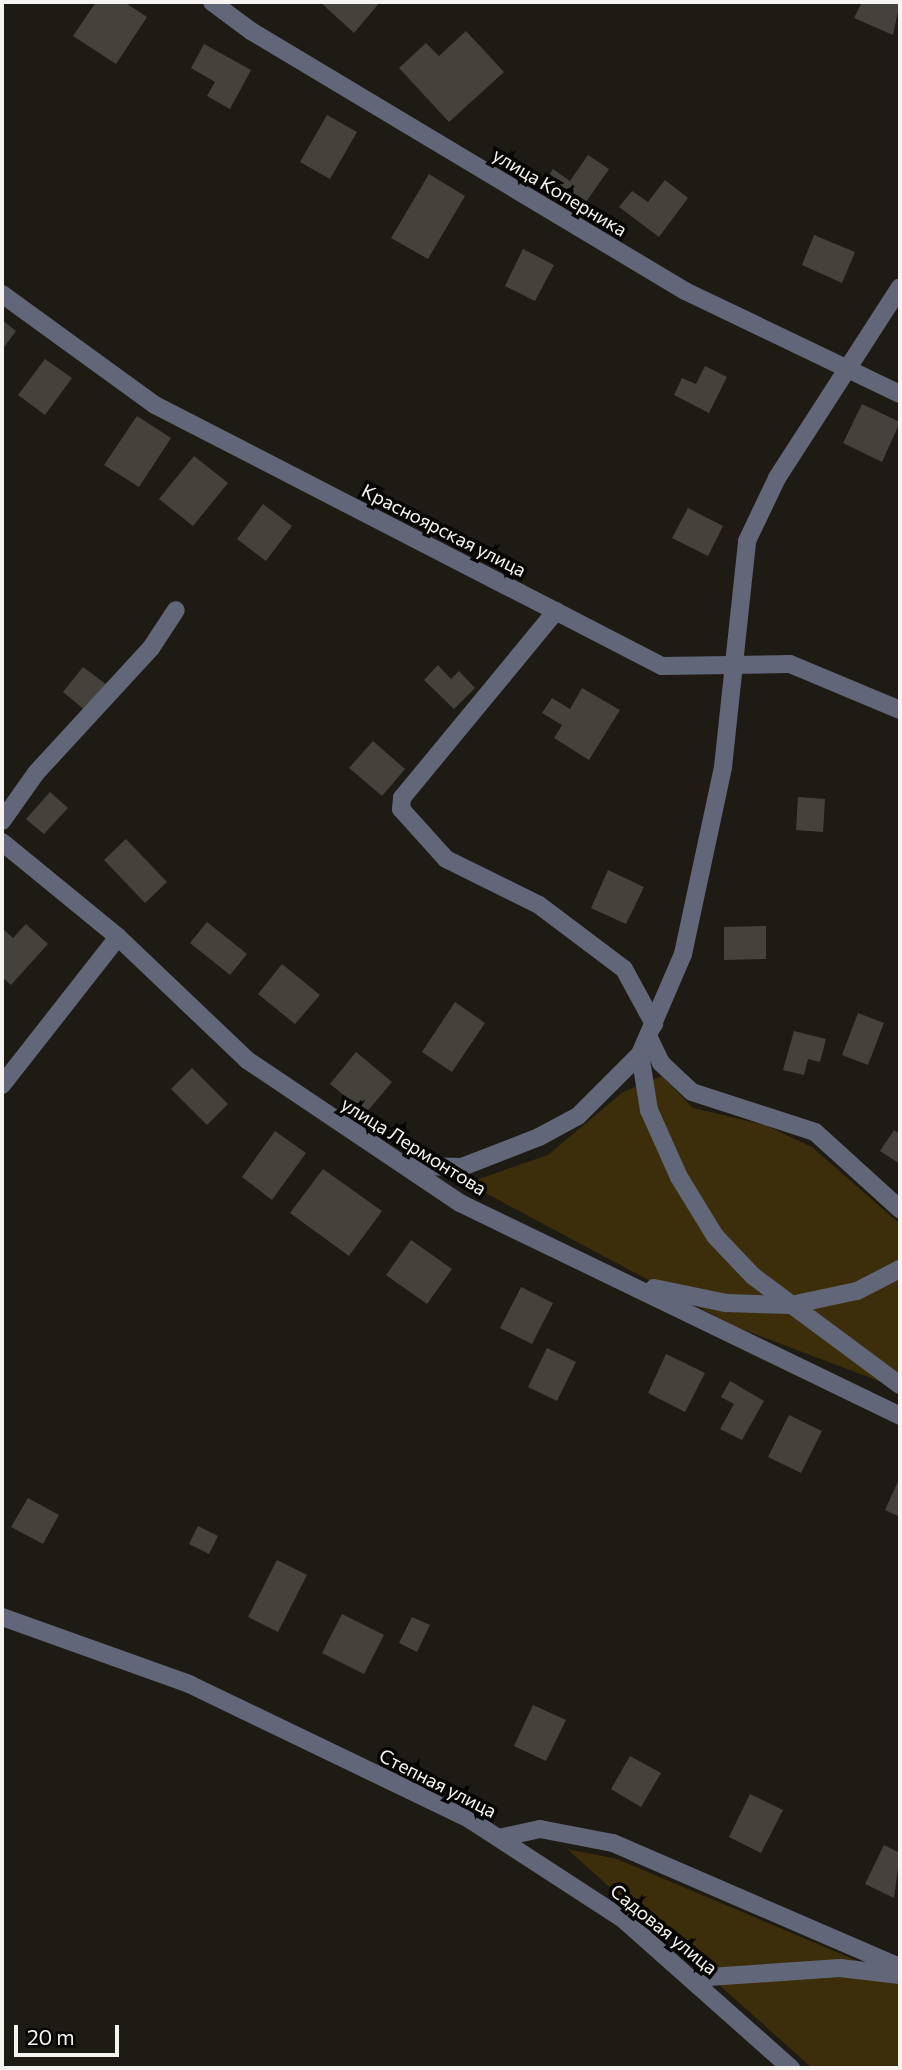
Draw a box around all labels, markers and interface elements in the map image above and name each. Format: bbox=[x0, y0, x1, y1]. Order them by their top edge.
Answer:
street label: улица Коперника bbox=[489, 143, 631, 241]
street label: Красноярская улица bbox=[358, 479, 530, 581]
street label: улица Лермонтова bbox=[337, 1092, 491, 1200]
street label: Степная улица bbox=[376, 1744, 500, 1822]
street label: Садовая улица bbox=[606, 1879, 722, 1979]
scale bar bbox=[18, 2010, 122, 2054]
text: 20 m bbox=[27, 2024, 75, 2049]

